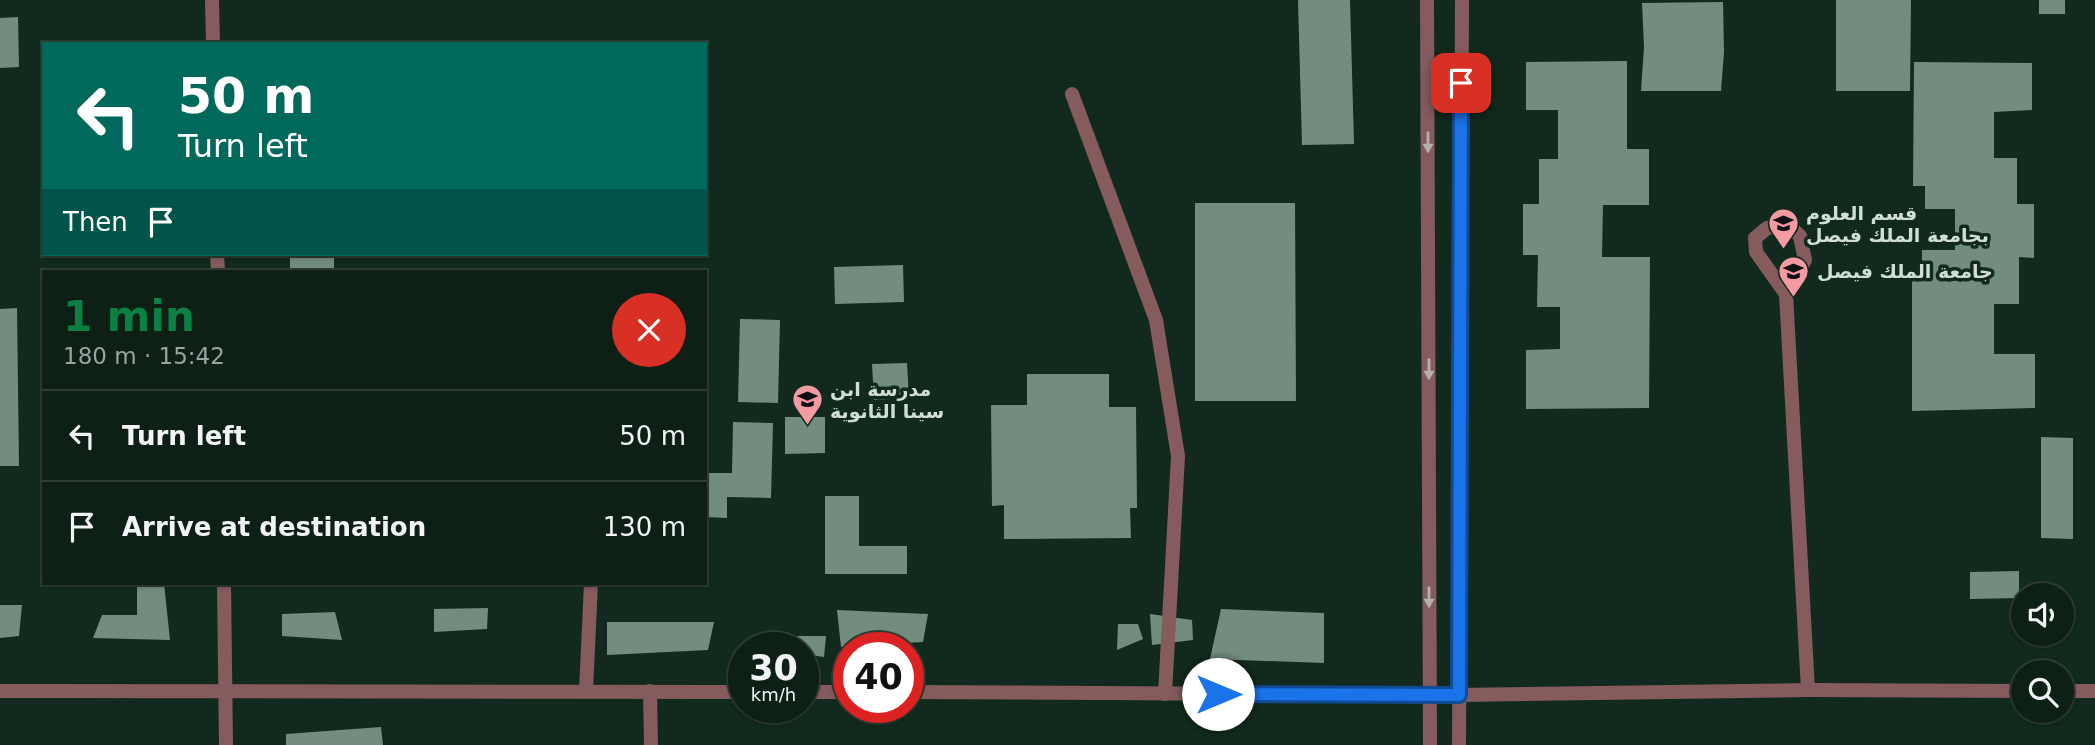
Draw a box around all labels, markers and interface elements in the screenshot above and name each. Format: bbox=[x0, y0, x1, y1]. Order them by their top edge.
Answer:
pin bbox=[1431, 53, 1491, 113]
icon: arrive bbox=[1442, 64, 1480, 102]
text: 50 m bbox=[178, 68, 314, 125]
icon: left bbox=[63, 70, 154, 161]
text: Turn left bbox=[178, 127, 308, 165]
one-way arrow bbox=[1422, 131, 1434, 153]
place label: قسم العلوم بجامعة الملك فيصل bbox=[1806, 202, 1989, 246]
icon: arrive bbox=[142, 203, 180, 241]
text: Then bbox=[63, 207, 128, 237]
school or university icon: قسم العلوم بجامعة الملك فيصل bbox=[1766, 207, 1800, 251]
school or university icon: جامعة الملك فيصل bbox=[1777, 254, 1811, 298]
place label: جامعة الملك فيصل bbox=[1817, 260, 1993, 282]
text: 1 min bbox=[63, 292, 195, 341]
button: close bbox=[612, 293, 686, 367]
text: 180 m · 15:42 bbox=[63, 343, 225, 369]
one-way arrow bbox=[1423, 358, 1435, 380]
place label: مدرسة ابن سينا الثانوية bbox=[830, 378, 944, 423]
school or university icon: مدرسة ابن سينا الثانوية bbox=[790, 383, 824, 427]
icon: left bbox=[63, 417, 101, 455]
text: Turn left bbox=[122, 421, 246, 451]
text: 50 m bbox=[619, 421, 686, 451]
icon: arrive bbox=[63, 508, 101, 546]
text: Arrive at destination bbox=[122, 512, 426, 542]
text: 130 m bbox=[603, 512, 686, 542]
map controls bbox=[2011, 583, 2074, 723]
button: sound bbox=[2011, 583, 2074, 646]
one-way arrow bbox=[1423, 586, 1435, 608]
speed limit sign: 40 bbox=[833, 632, 924, 723]
text: 30 bbox=[749, 648, 798, 688]
position arrow bbox=[1181, 657, 1255, 731]
button: search bbox=[2011, 660, 2074, 723]
text: km/h bbox=[751, 684, 796, 705]

